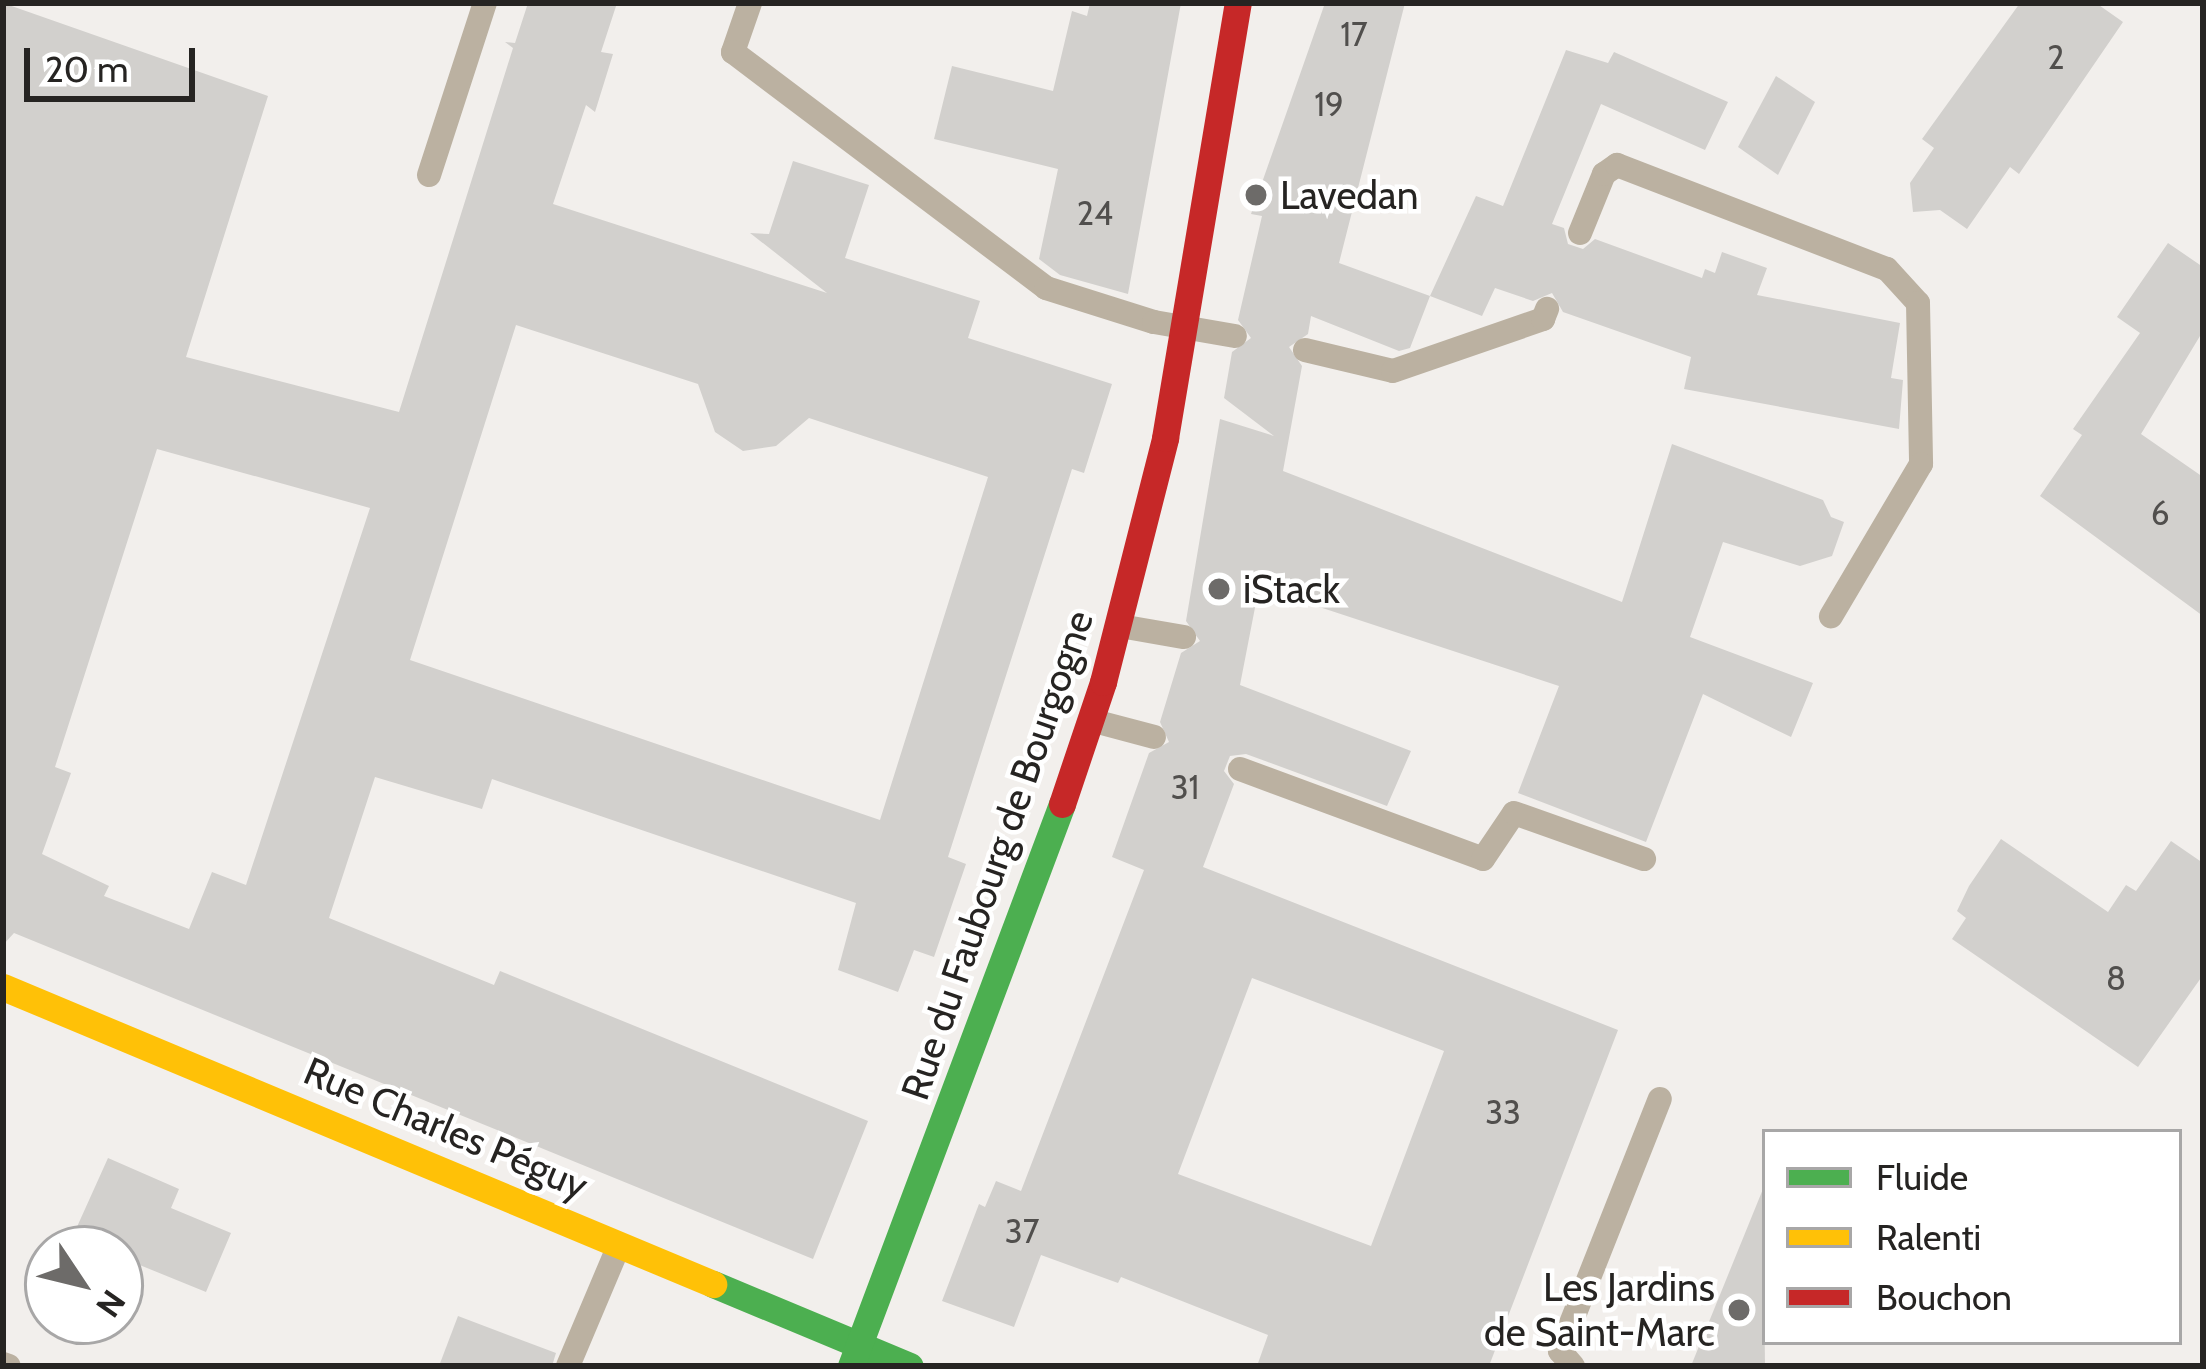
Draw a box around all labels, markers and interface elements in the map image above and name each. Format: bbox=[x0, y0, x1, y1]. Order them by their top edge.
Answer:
house number: 17 bbox=[1340, 15, 1368, 55]
scale bar bbox=[30, 24, 201, 98]
house number: 2 bbox=[2047, 38, 2065, 78]
text: 20 m bbox=[45, 47, 129, 91]
house number: 19 bbox=[1314, 85, 1344, 125]
place label: Lavedan bbox=[1280, 172, 1419, 218]
marker: Lavedan bbox=[1243, 182, 1269, 208]
house number: 24 bbox=[1077, 194, 1113, 234]
house number: 6 bbox=[2151, 494, 2169, 534]
place label: iStack bbox=[1243, 566, 1340, 612]
marker: iStack bbox=[1206, 576, 1232, 602]
street label: Rue du Faubourg de Bourgogne bbox=[891, 604, 1103, 1106]
house number: 31 bbox=[1171, 768, 1199, 808]
house number: 8 bbox=[2106, 959, 2126, 999]
street label: Rue Charles Péguy bbox=[297, 1047, 595, 1209]
house number: 33 bbox=[1485, 1093, 1521, 1133]
legend bbox=[1762, 1129, 2182, 1345]
text: Fluide bbox=[1876, 1155, 1968, 1199]
house number: 37 bbox=[1005, 1212, 1039, 1252]
text: Ralenti bbox=[1876, 1215, 1981, 1259]
north arrow bbox=[24, 1225, 144, 1345]
place label: Les Jardins de Saint-Marc bbox=[1484, 1265, 1715, 1356]
text: Bouchon bbox=[1876, 1275, 2012, 1319]
text: N bbox=[88, 1283, 134, 1325]
marker: Les Jardins de Saint-Marc bbox=[1726, 1297, 1752, 1323]

